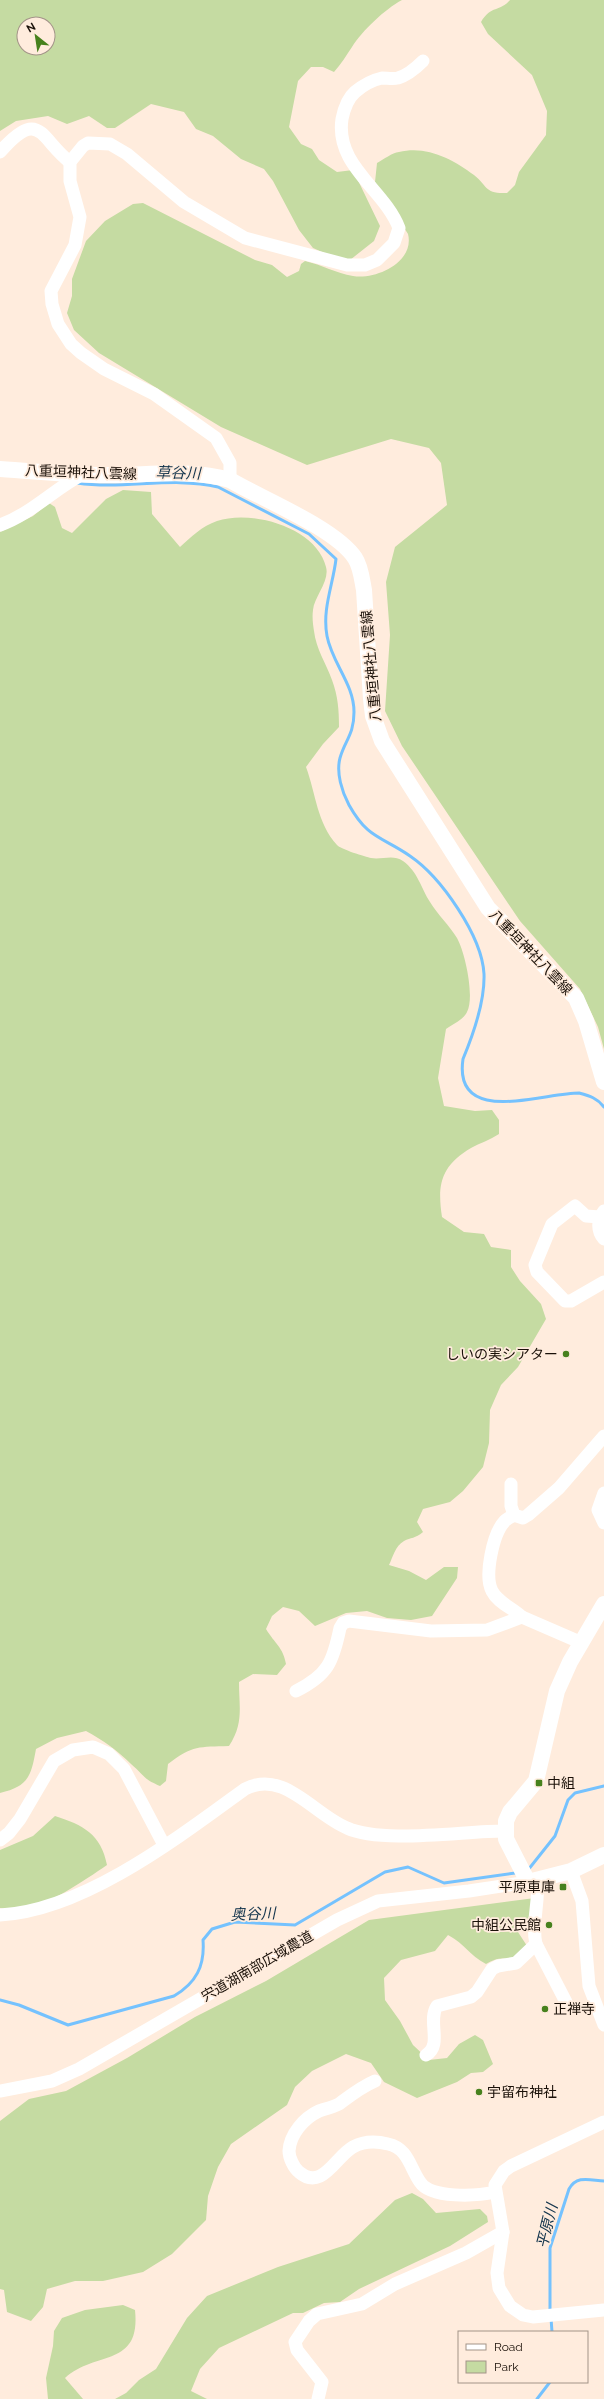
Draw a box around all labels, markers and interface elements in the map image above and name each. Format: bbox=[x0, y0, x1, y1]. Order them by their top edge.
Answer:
north arrow bbox=[16, 16, 56, 56]
text: N bbox=[24, 20, 38, 36]
street label: 八重垣神社八雲線 bbox=[25, 462, 137, 482]
water label: 草谷川 bbox=[155, 464, 203, 482]
street label: 八重垣神社八雲線 bbox=[358, 610, 384, 722]
street label: 八重垣神社八雲線 bbox=[486, 906, 576, 998]
place label: しいの実シアター bbox=[446, 1346, 558, 1362]
marker: しいの実シアター bbox=[561, 1349, 571, 1359]
place label: 中組 bbox=[547, 1775, 575, 1791]
marker: 中組 bbox=[534, 1778, 544, 1788]
place label: 平原車庫 bbox=[499, 1879, 555, 1895]
marker: 平原車庫 bbox=[558, 1882, 568, 1892]
water label: 奥谷川 bbox=[230, 1904, 278, 1924]
place label: 中組公民館 bbox=[471, 1917, 541, 1933]
marker: 中組公民館 bbox=[544, 1920, 554, 1930]
street label: 宍道湖南部広域農道 bbox=[198, 1928, 316, 2004]
place label: 正禅寺 bbox=[553, 2001, 595, 2017]
marker: 正禅寺 bbox=[540, 2004, 550, 2014]
place label: 宇留布神社 bbox=[487, 2084, 557, 2100]
marker: 宇留布神社 bbox=[474, 2087, 484, 2097]
water label: 平原川 bbox=[533, 2200, 562, 2250]
legend bbox=[458, 2331, 588, 2383]
text: Road bbox=[494, 2340, 523, 2354]
text: Park bbox=[494, 2360, 519, 2374]

